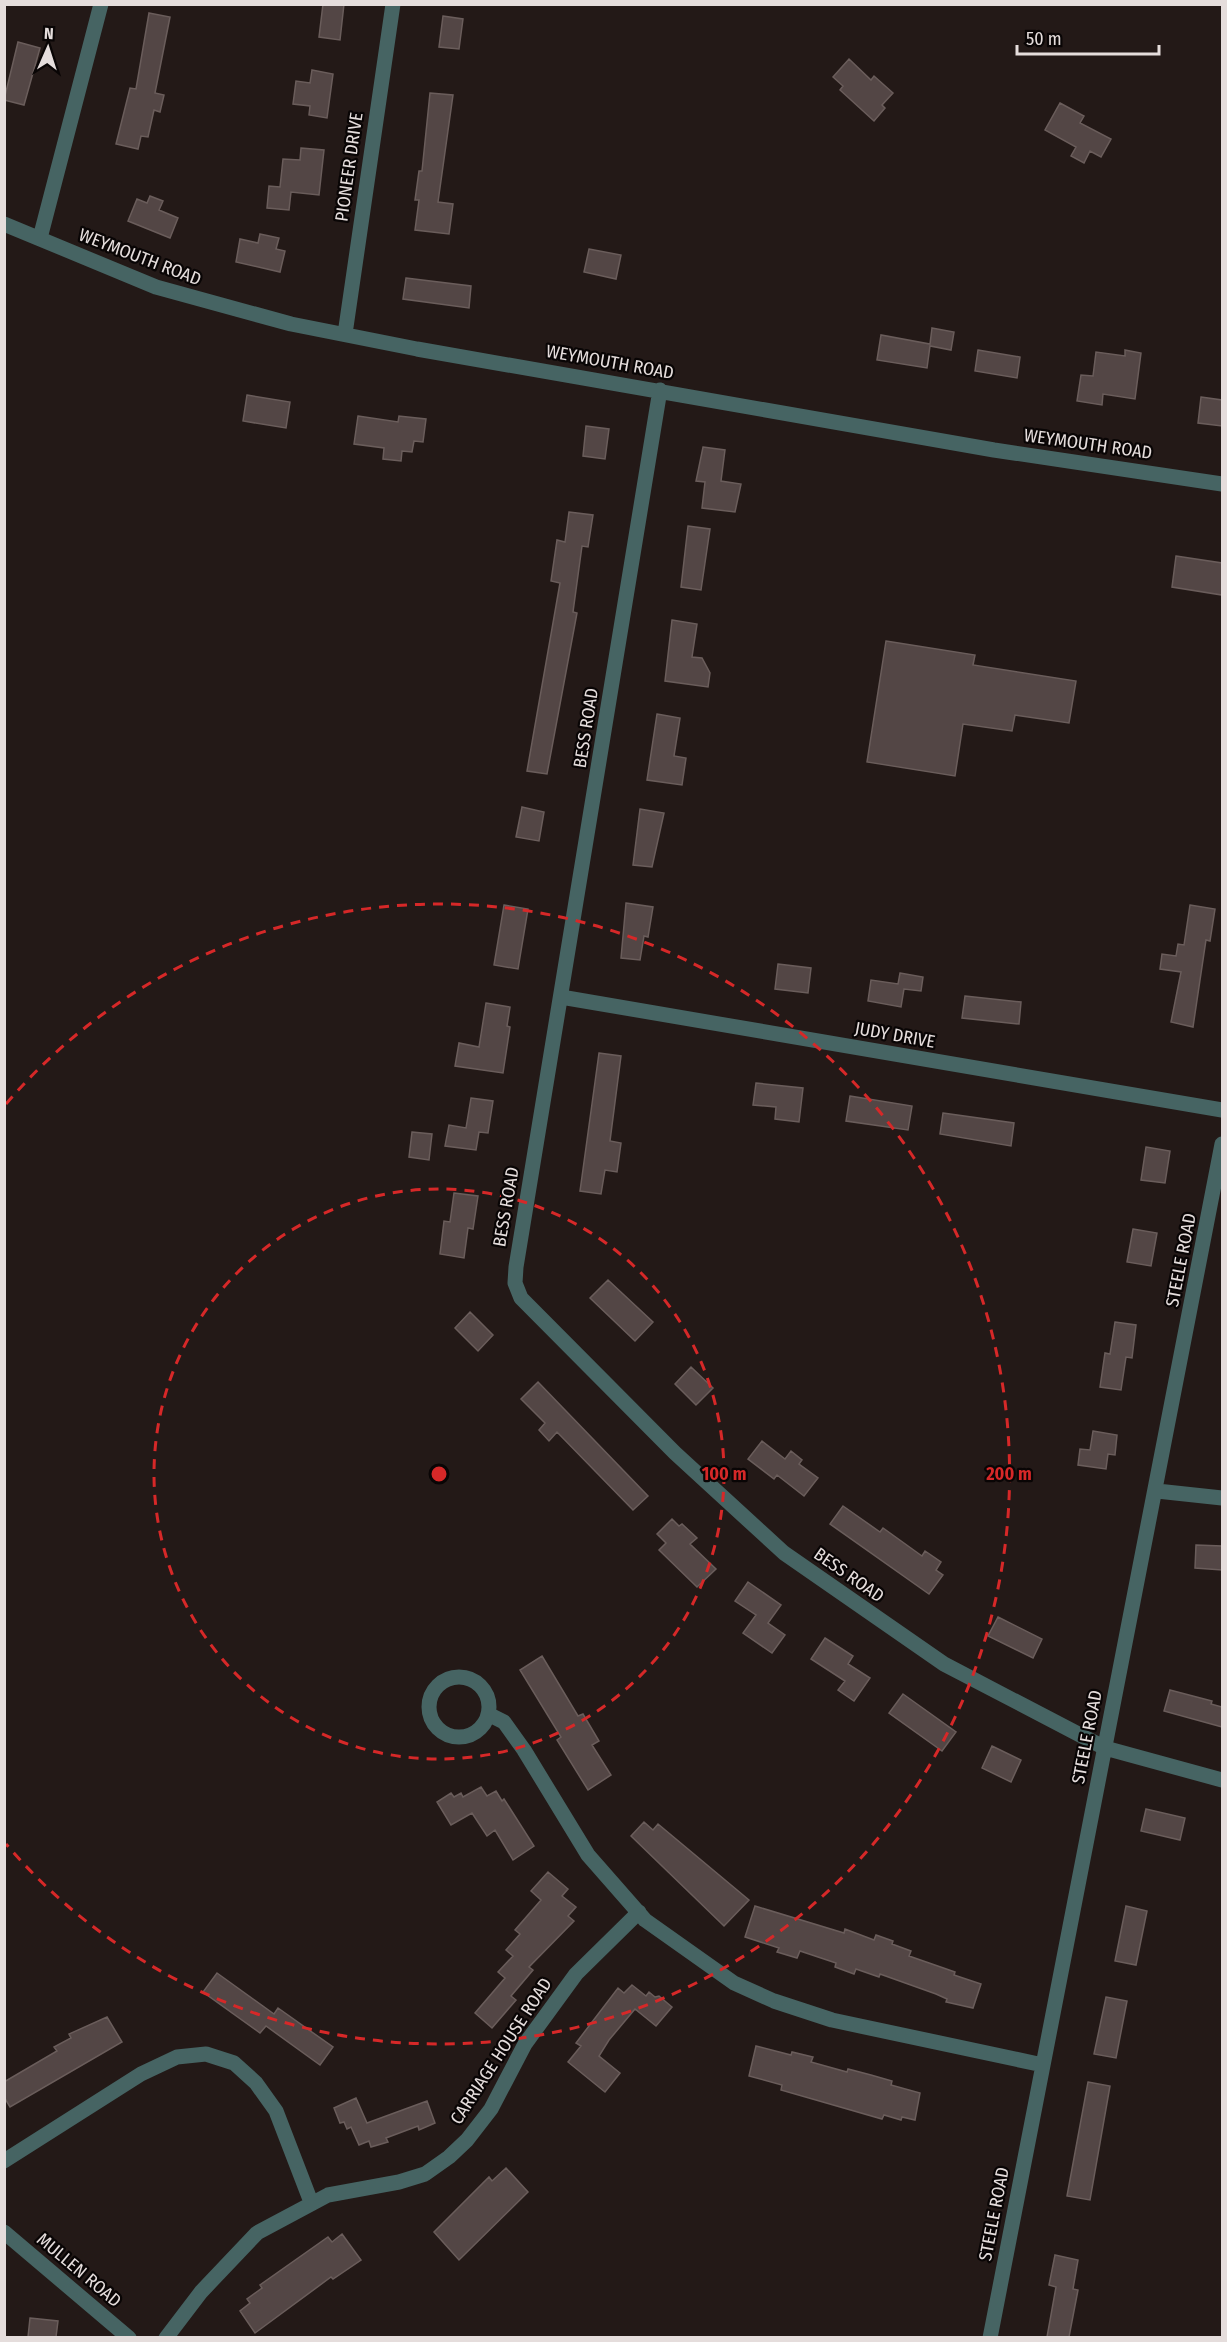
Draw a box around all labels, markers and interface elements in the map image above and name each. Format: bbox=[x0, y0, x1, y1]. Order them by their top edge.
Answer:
north arrow bbox=[18, 18, 78, 78]
scale bar bbox=[1017, 18, 1160, 56]
text: N bbox=[43, 24, 54, 43]
text: 50 m bbox=[1026, 28, 1062, 50]
street label: PIONEER DRIVE bbox=[330, 111, 368, 223]
street label: WEYMOUTH ROAD bbox=[76, 224, 204, 290]
street label: WEYMOUTH ROAD bbox=[544, 340, 676, 384]
street label: WEYMOUTH ROAD bbox=[1023, 424, 1153, 464]
street label: BESS ROAD bbox=[569, 686, 603, 770]
street label: JUDY DRIVE bbox=[853, 1017, 937, 1053]
street label: BESS ROAD bbox=[488, 1165, 524, 1249]
street label: STEELE ROAD bbox=[1161, 1211, 1201, 1309]
text: 100 m bbox=[702, 1463, 746, 1485]
text: 200 m bbox=[985, 1463, 1032, 1485]
centre of rings bbox=[429, 1464, 449, 1484]
street label: BESS ROAD bbox=[810, 1543, 888, 1607]
street label: STEELE ROAD bbox=[1067, 1688, 1107, 1786]
street label: CARRIAGE HOUSE ROAD bbox=[445, 1974, 557, 2128]
street label: STEELE ROAD bbox=[974, 2165, 1014, 2263]
street label: MULLEN ROAD bbox=[32, 2228, 126, 2312]

